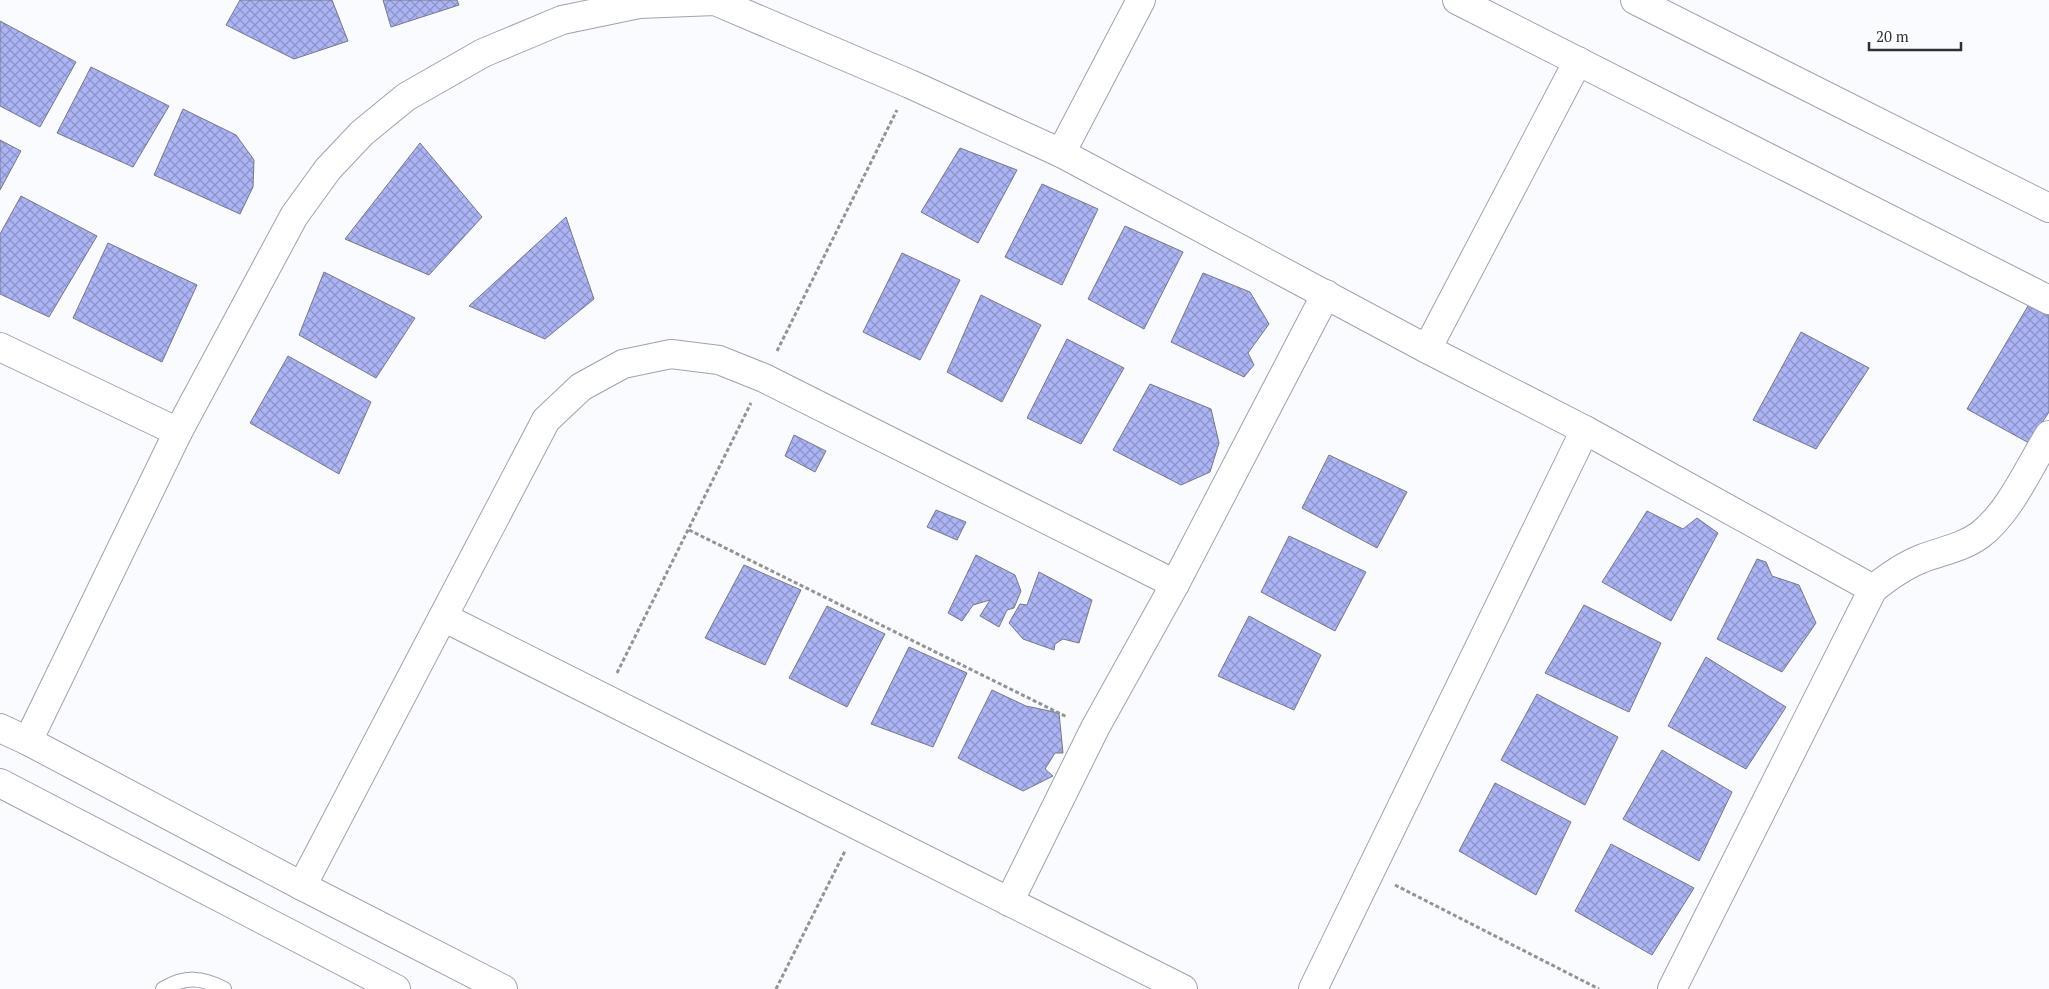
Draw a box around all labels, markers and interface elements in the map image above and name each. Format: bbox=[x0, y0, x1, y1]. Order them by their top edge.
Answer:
scale bar bbox=[1869, 20, 1962, 52]
text: 20 m bbox=[1876, 26, 1909, 46]

